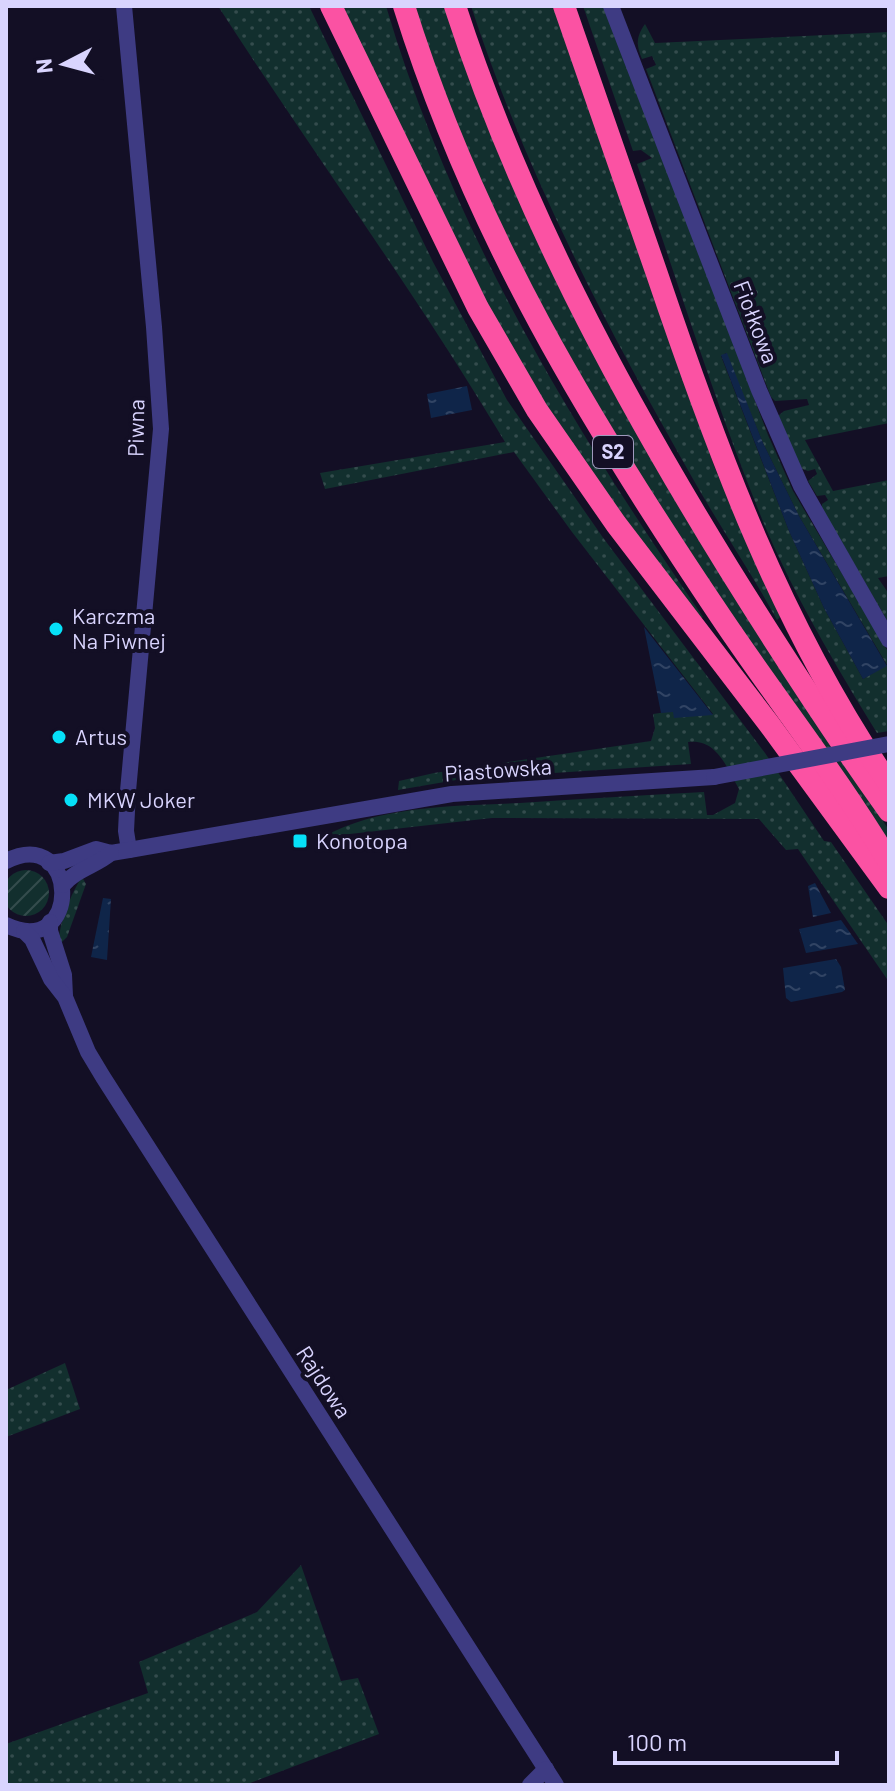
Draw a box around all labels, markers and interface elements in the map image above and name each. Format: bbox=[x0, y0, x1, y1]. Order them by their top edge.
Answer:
north arrow bbox=[24, 24, 104, 104]
text: N bbox=[29, 58, 57, 75]
street label: Fiołkowa bbox=[729, 277, 785, 367]
street label: Piwna bbox=[121, 399, 149, 457]
road number: S2 bbox=[593, 436, 633, 468]
place label: Karczma Na Piwnej bbox=[72, 602, 166, 653]
marker: Karczma Na Piwnej bbox=[47, 620, 65, 638]
place label: Artus bbox=[75, 723, 127, 749]
marker: Artus bbox=[50, 728, 68, 746]
street label: Piastowska bbox=[443, 752, 552, 786]
place label: MKW Joker bbox=[87, 786, 195, 812]
marker: MKW Joker bbox=[62, 791, 80, 809]
place label: Konotopa bbox=[316, 827, 408, 853]
marker: Konotopa bbox=[291, 832, 309, 850]
street label: Rajdowa bbox=[292, 1341, 358, 1422]
scale bar bbox=[615, 1715, 837, 1765]
text: 100 m bbox=[627, 1727, 687, 1756]

